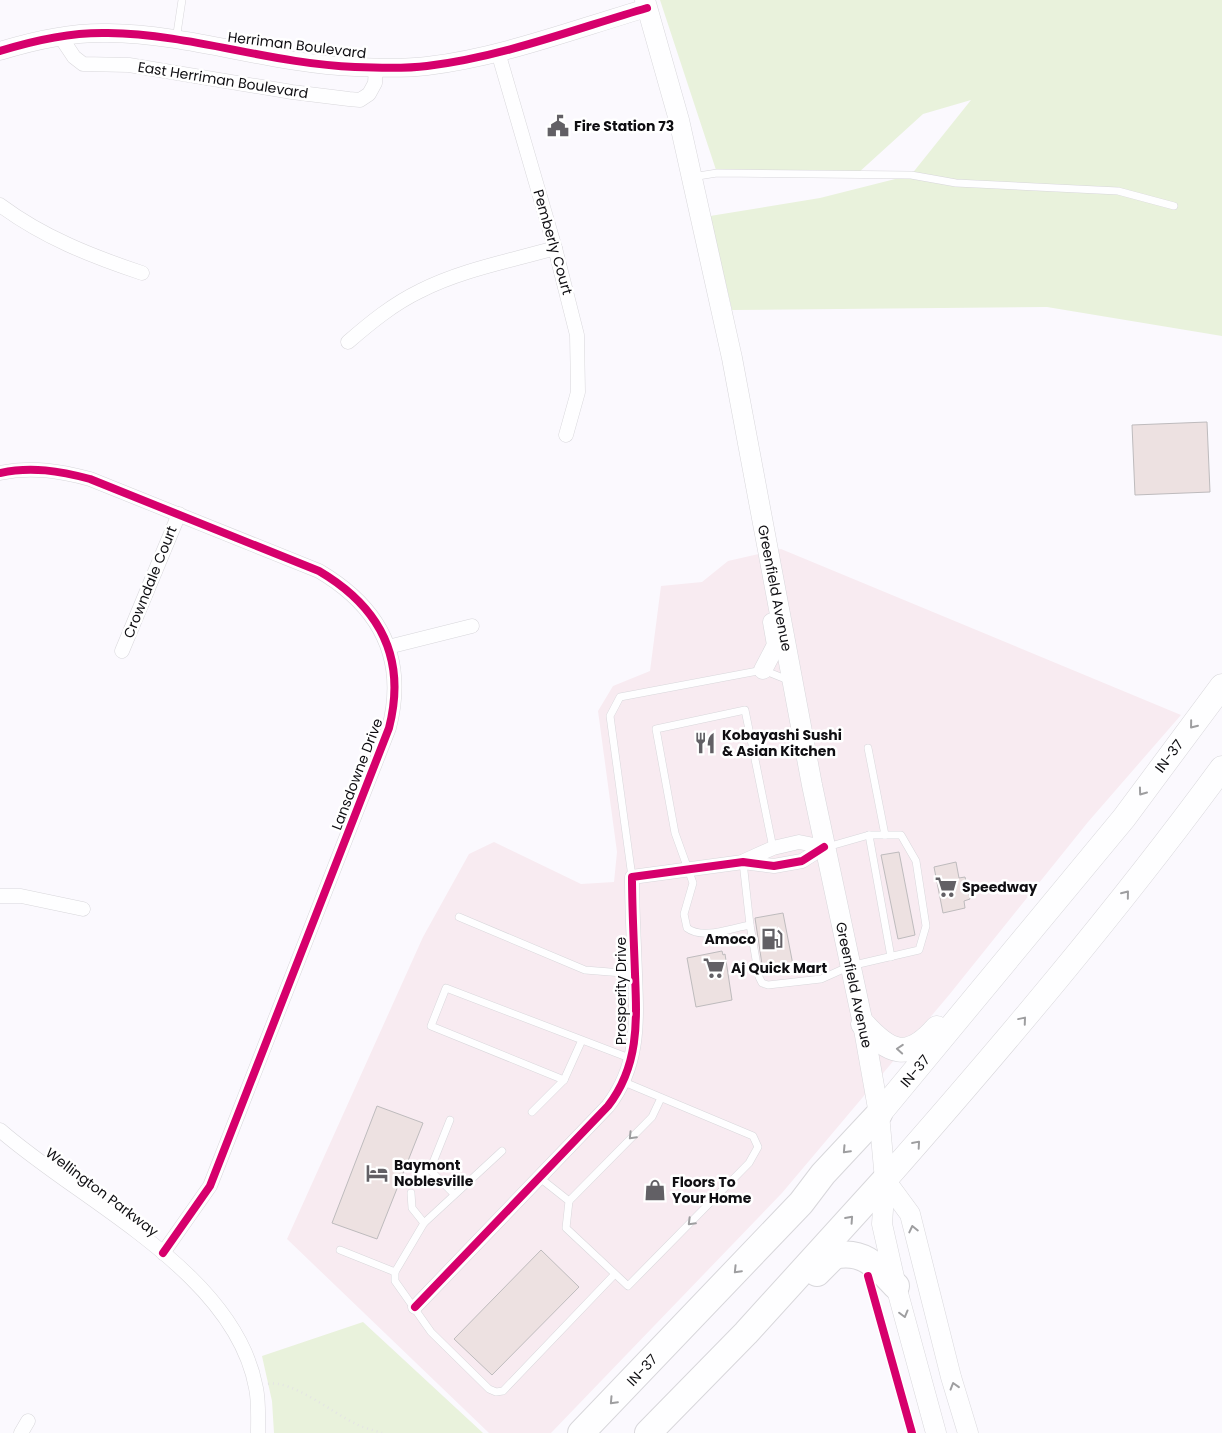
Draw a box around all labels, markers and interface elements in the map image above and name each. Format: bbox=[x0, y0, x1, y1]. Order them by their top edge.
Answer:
street label: Herriman Boulevard bbox=[227, 27, 367, 63]
street label: East Herriman Boulevard bbox=[136, 57, 310, 103]
public building icon: Fire Station 73 bbox=[545, 113, 571, 139]
place label: Fire Station 73 bbox=[574, 116, 674, 136]
street label: Pemberly Court bbox=[528, 187, 578, 297]
street label: Crowndale Court bbox=[118, 523, 182, 641]
street label: Greenfield Avenue bbox=[753, 523, 797, 653]
street label: Lansdowne Drive bbox=[326, 715, 388, 833]
one-way arrow bbox=[1190, 719, 1198, 728]
place label: Kobayashi Sushi & Asian Kitchen bbox=[722, 725, 842, 761]
restaurant icon: Kobayashi Sushi & Asian Kitchen bbox=[692, 730, 718, 756]
street label: IN-37 bbox=[1150, 735, 1188, 777]
one-way arrow bbox=[1139, 787, 1148, 796]
supermarket icon: Speedway bbox=[933, 874, 959, 900]
place label: Speedway bbox=[962, 877, 1037, 897]
one-way arrow bbox=[1120, 891, 1129, 900]
street label: Greenfield Avenue bbox=[831, 920, 877, 1050]
fuel station icon: Amoco bbox=[759, 926, 785, 952]
place label: Amoco bbox=[705, 929, 756, 949]
street label: Prosperity Drive bbox=[611, 937, 631, 1045]
supermarket icon: Aj Quick Mart bbox=[701, 955, 727, 981]
place label: Aj Quick Mart bbox=[731, 958, 827, 978]
one-way arrow bbox=[1017, 1017, 1026, 1026]
one-way arrow bbox=[896, 1044, 904, 1055]
street label: IN-37 bbox=[895, 1050, 935, 1092]
one-way arrow bbox=[629, 1131, 638, 1140]
one-way arrow bbox=[911, 1140, 920, 1149]
street label: Wellington Parkway bbox=[41, 1143, 163, 1241]
one-way arrow bbox=[843, 1144, 852, 1153]
place label: Baymont Noblesville bbox=[394, 1155, 474, 1191]
hotel icon: Baymont Noblesville bbox=[364, 1160, 390, 1186]
place label: Floors To Your Home bbox=[672, 1172, 752, 1208]
shop icon: Floors To Your Home bbox=[642, 1177, 668, 1203]
one-way arrow bbox=[844, 1216, 853, 1225]
one-way arrow bbox=[688, 1217, 697, 1226]
one-way arrow bbox=[908, 1224, 919, 1233]
one-way arrow bbox=[734, 1264, 743, 1273]
one-way arrow bbox=[898, 1310, 908, 1318]
street label: IN-37 bbox=[622, 1349, 662, 1390]
one-way arrow bbox=[949, 1383, 959, 1391]
one-way arrow bbox=[610, 1395, 619, 1404]

